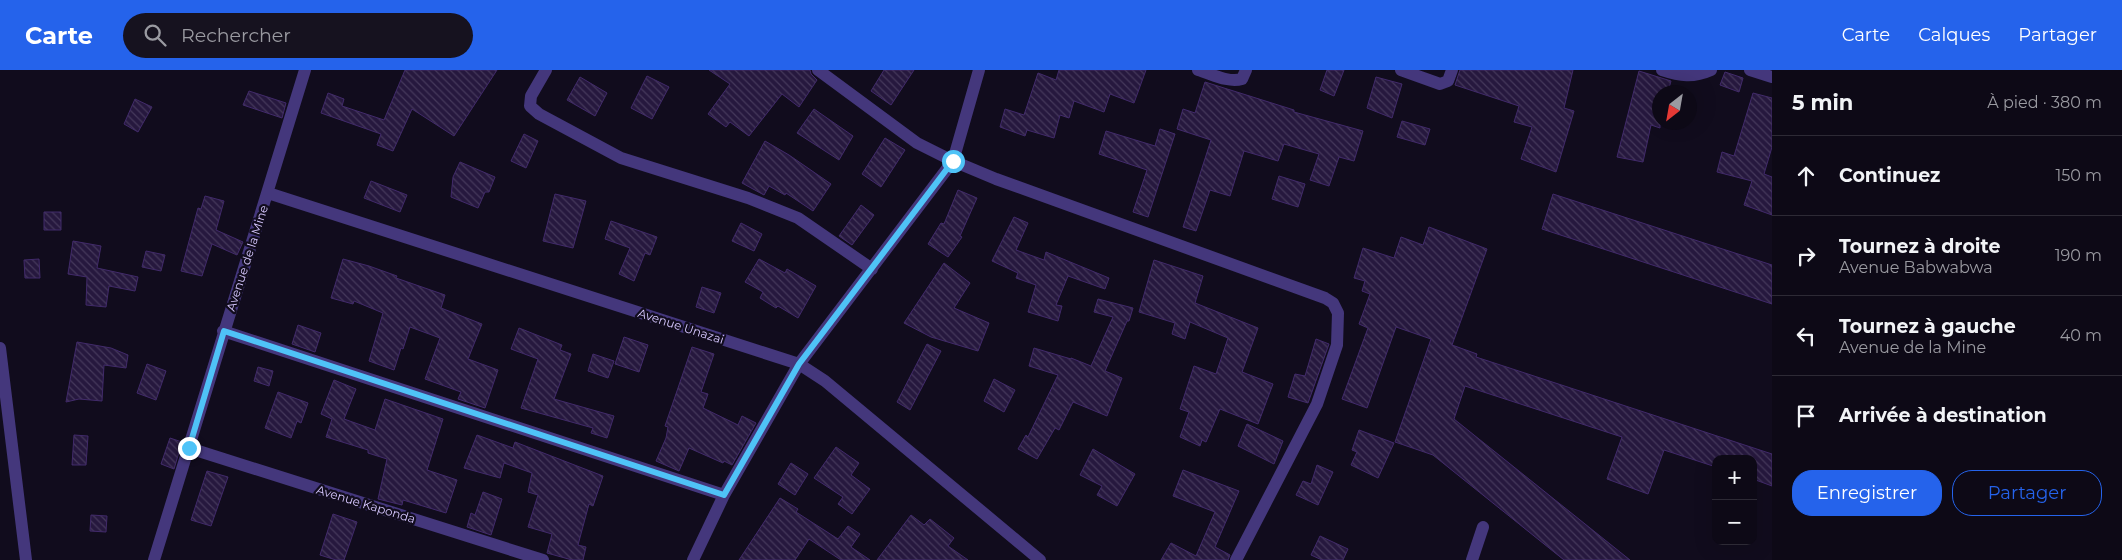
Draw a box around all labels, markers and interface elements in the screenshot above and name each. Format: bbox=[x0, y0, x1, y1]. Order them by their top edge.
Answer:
search box bbox=[123, 13, 473, 58]
text: Carte bbox=[25, 21, 93, 50]
icon: search bbox=[141, 21, 169, 49]
text: Rechercher bbox=[181, 24, 291, 47]
text: Carte bbox=[1842, 24, 1890, 46]
text: Calques bbox=[1918, 24, 1990, 46]
text: Partager bbox=[2018, 24, 2097, 46]
north arrow bbox=[1652, 85, 1697, 130]
text: 5 min bbox=[1792, 90, 1853, 115]
text: À pied · 380 m bbox=[1987, 93, 2102, 112]
route start bbox=[942, 150, 965, 173]
icon: ahead bbox=[1792, 162, 1820, 190]
text: Continuez bbox=[1839, 164, 1940, 187]
text: 150 m bbox=[2055, 166, 2102, 185]
street label: Avenue de la Mine bbox=[223, 203, 271, 313]
text: Tournez à droite bbox=[1839, 235, 2000, 258]
icon: right bbox=[1792, 242, 1820, 270]
text: 190 m bbox=[2055, 246, 2102, 265]
text: Avenue Babwabwa bbox=[1839, 258, 1993, 277]
street label: Avenue Unazai bbox=[636, 305, 726, 347]
text: Tournez à gauche bbox=[1839, 315, 2016, 338]
icon: left bbox=[1792, 322, 1820, 350]
text: 40 m bbox=[2060, 326, 2102, 345]
text: Avenue de la Mine bbox=[1839, 338, 1986, 357]
icon: arrive bbox=[1792, 402, 1820, 430]
text: Arrivée à destination bbox=[1839, 404, 2047, 427]
route end bbox=[178, 437, 201, 460]
map controls bbox=[1712, 455, 1757, 545]
button: + bbox=[1712, 455, 1757, 500]
button: Enregistrer bbox=[1792, 470, 1942, 516]
button: Partager bbox=[1952, 470, 2102, 516]
street label: Avenue Kaponda bbox=[315, 482, 417, 526]
button: − bbox=[1712, 500, 1757, 545]

